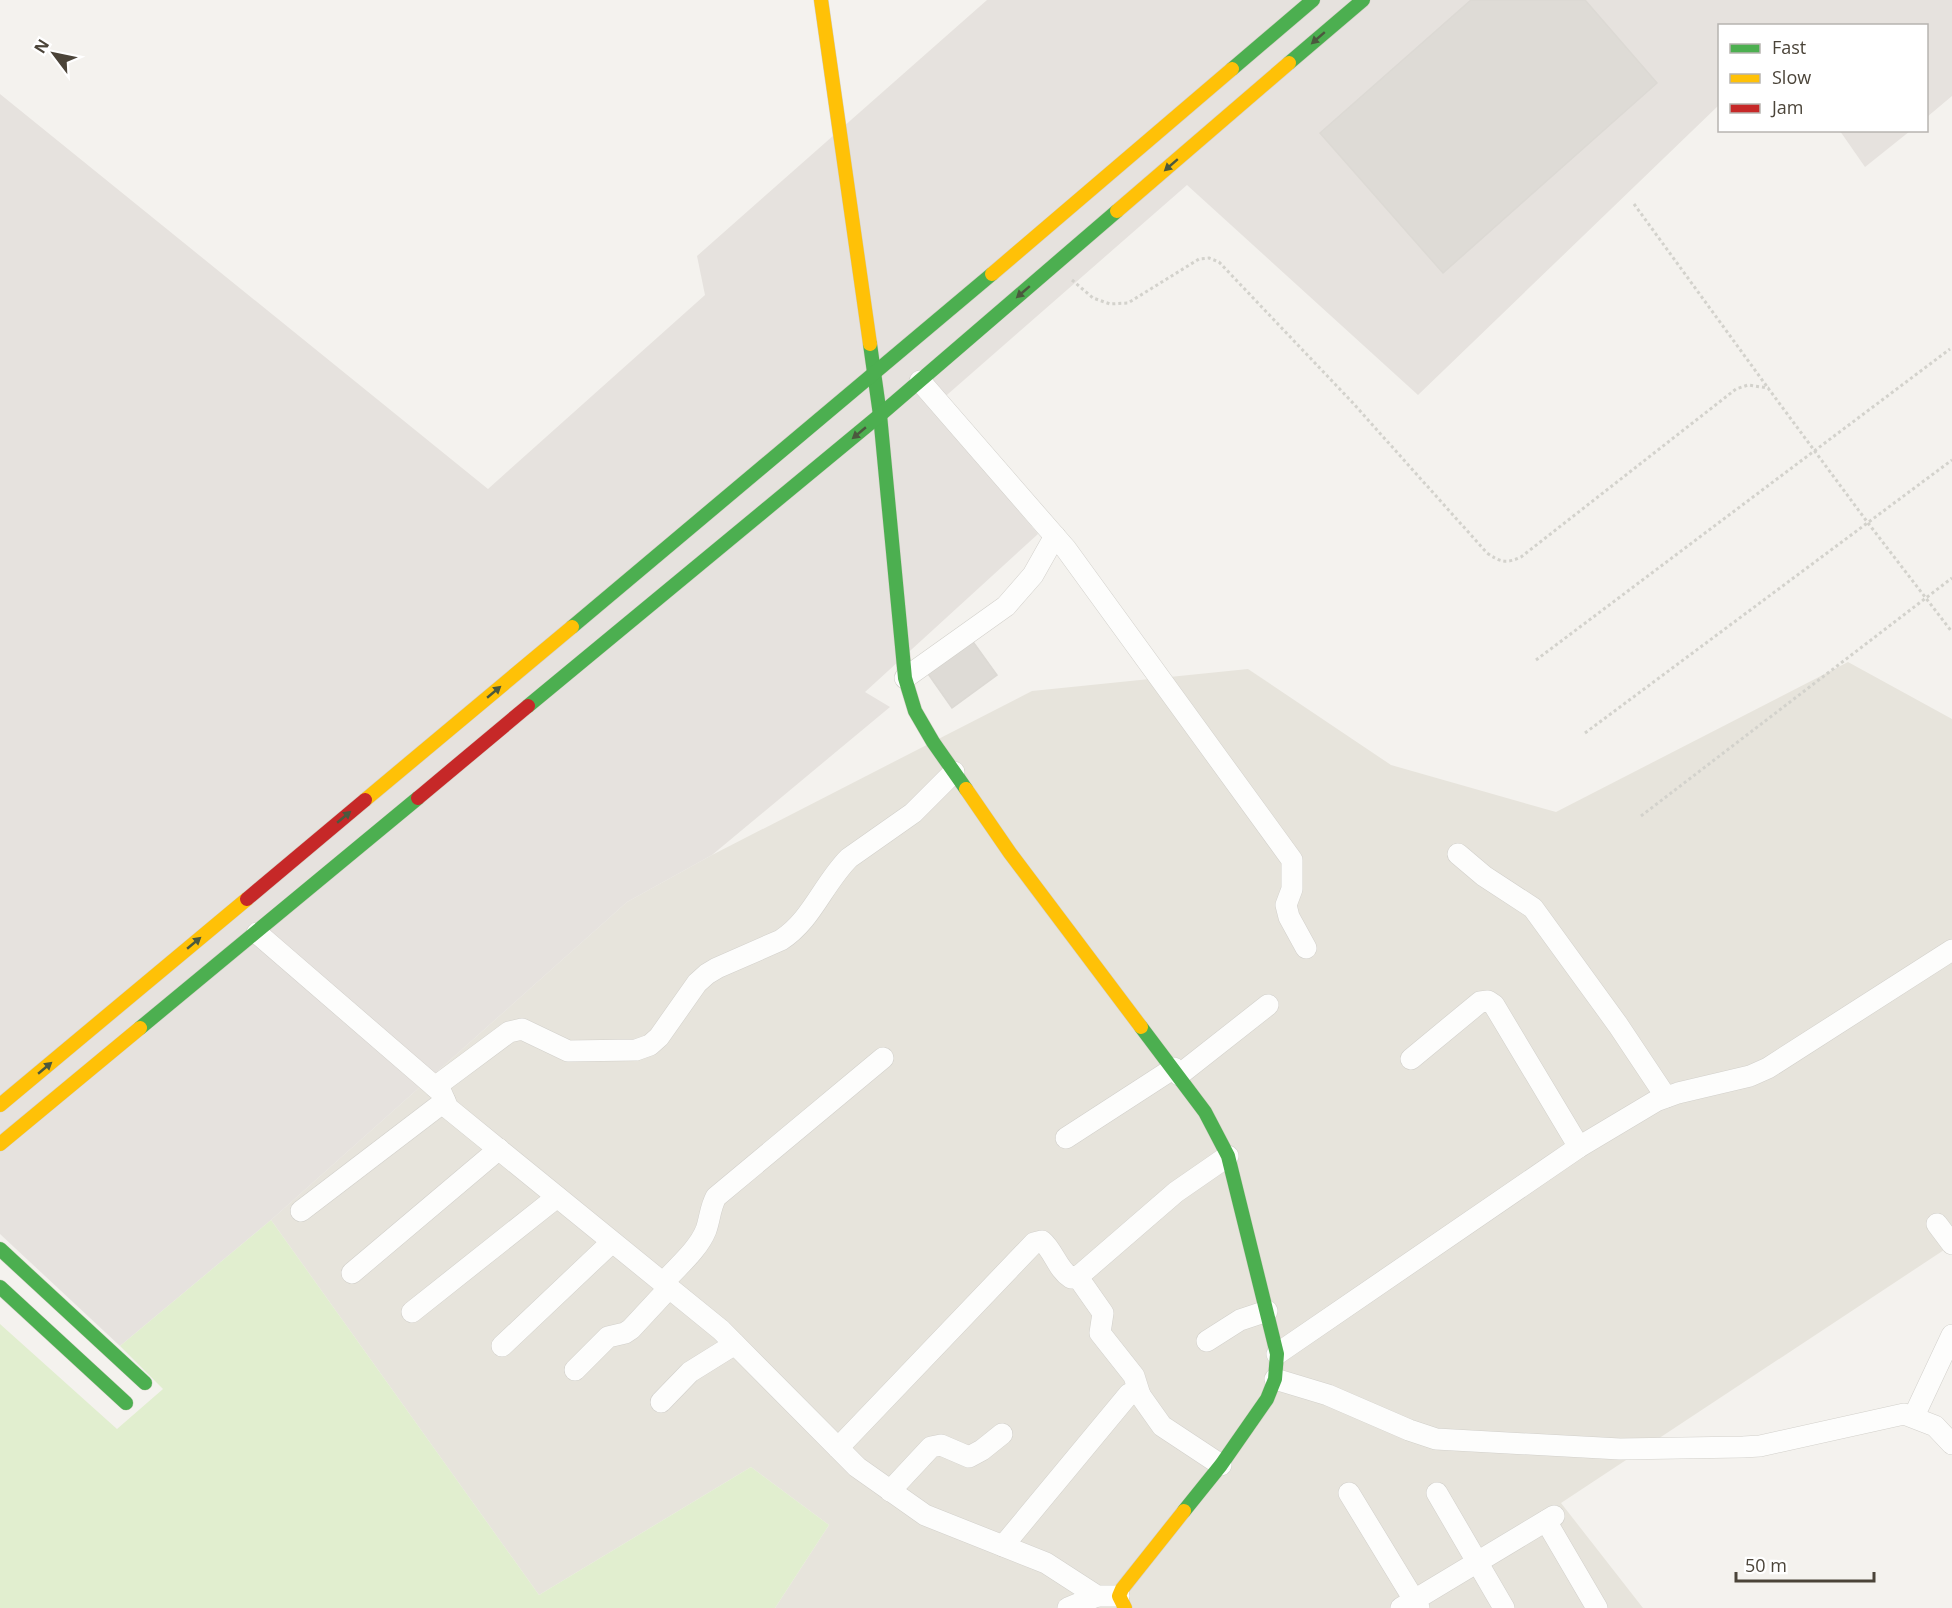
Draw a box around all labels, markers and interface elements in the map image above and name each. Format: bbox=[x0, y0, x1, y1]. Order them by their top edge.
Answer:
north arrow bbox=[24, 24, 84, 84]
legend bbox=[1718, 24, 1928, 132]
one-way arrow bbox=[1311, 31, 1326, 44]
text: N bbox=[29, 35, 54, 57]
text: Fast bbox=[1772, 35, 1806, 59]
text: Slow bbox=[1772, 65, 1811, 89]
text: Jam bbox=[1770, 95, 1804, 119]
one-way arrow bbox=[1164, 158, 1179, 171]
one-way arrow bbox=[1015, 286, 1031, 299]
one-way arrow bbox=[852, 426, 867, 439]
one-way arrow bbox=[486, 686, 502, 699]
one-way arrow bbox=[336, 811, 352, 824]
one-way arrow bbox=[187, 937, 202, 949]
one-way arrow bbox=[37, 1061, 53, 1074]
scale bar bbox=[1736, 1545, 1874, 1583]
text: 50 m bbox=[1745, 1553, 1787, 1577]

